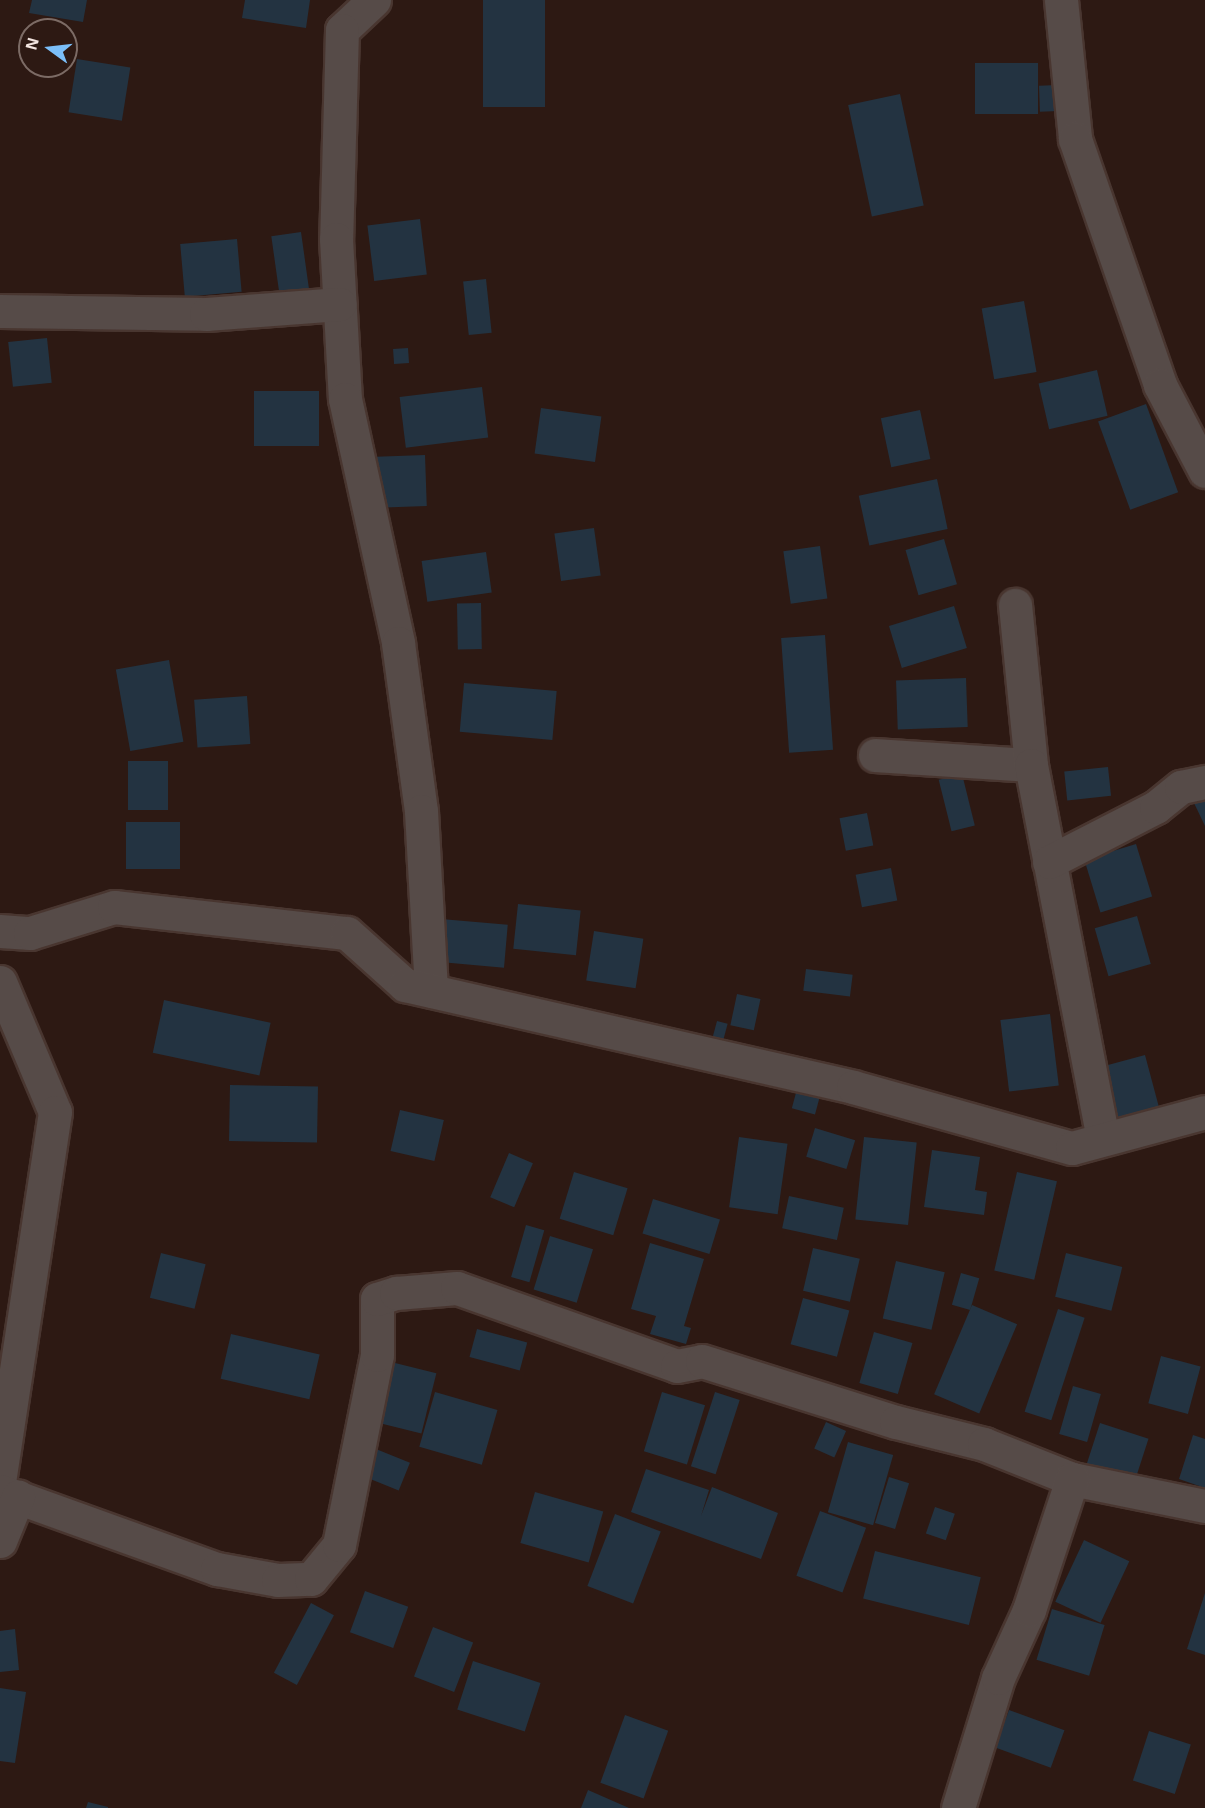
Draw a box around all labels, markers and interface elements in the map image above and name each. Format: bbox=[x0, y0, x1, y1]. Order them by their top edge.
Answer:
north arrow bbox=[18, 18, 78, 78]
text: N bbox=[22, 36, 42, 52]

